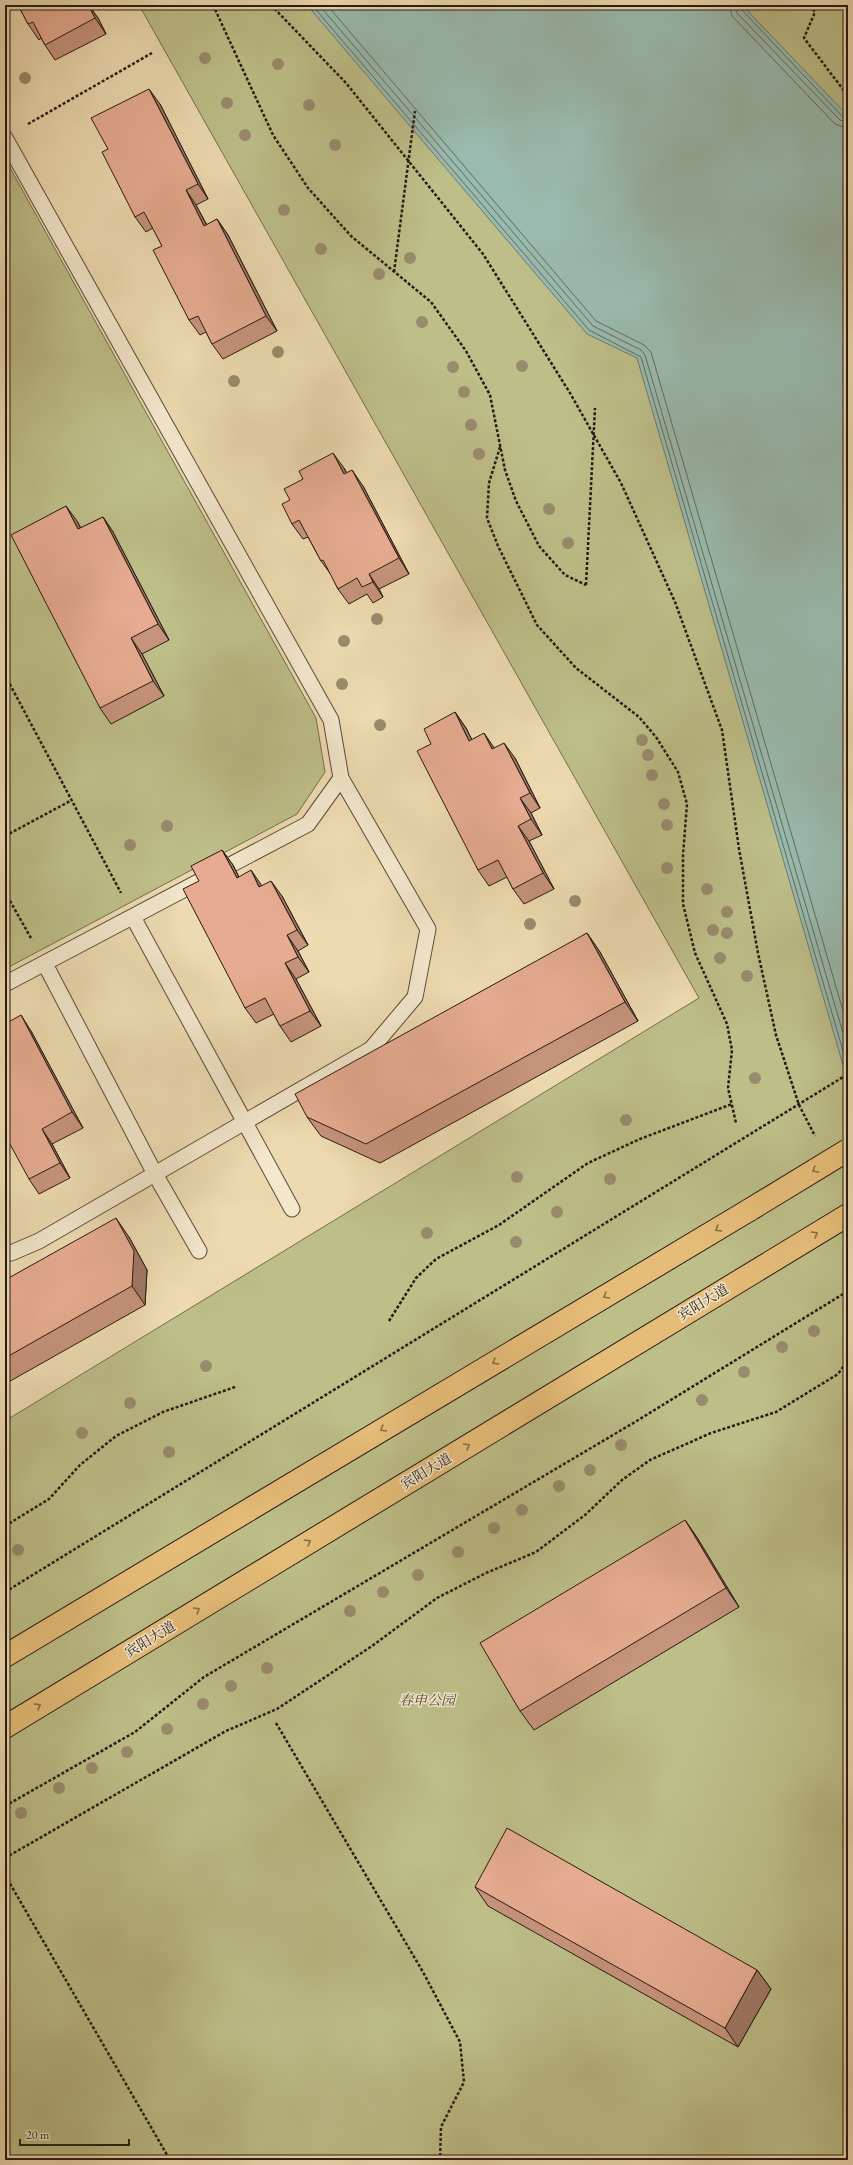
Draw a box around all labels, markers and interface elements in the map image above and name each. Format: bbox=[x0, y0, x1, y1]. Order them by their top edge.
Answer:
one-way arrow bbox=[812, 1166, 819, 1173]
one-way arrow bbox=[715, 1224, 722, 1231]
one-way arrow bbox=[811, 1232, 818, 1239]
street label: 宾阳大道 bbox=[674, 1280, 732, 1324]
one-way arrow bbox=[603, 1291, 610, 1298]
one-way arrow bbox=[492, 1358, 499, 1365]
one-way arrow bbox=[380, 1425, 387, 1432]
one-way arrow bbox=[463, 1443, 470, 1450]
street label: 宾阳大道 bbox=[397, 1449, 455, 1493]
one-way arrow bbox=[304, 1540, 311, 1547]
one-way arrow bbox=[193, 1607, 200, 1614]
street label: 宾阳大道 bbox=[121, 1617, 179, 1661]
park label: 春申公园 bbox=[399, 1691, 457, 1709]
one-way arrow bbox=[34, 1704, 41, 1711]
scale bar bbox=[20, 2121, 129, 2147]
text: 20 m bbox=[26, 2127, 50, 2143]

